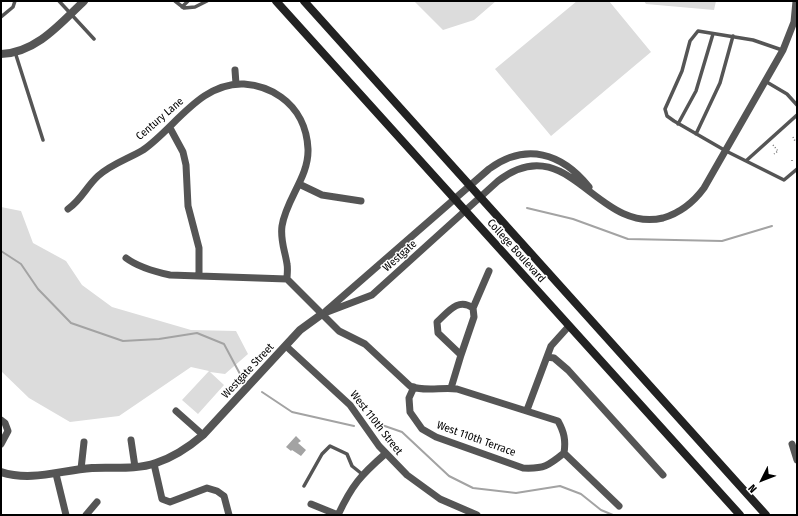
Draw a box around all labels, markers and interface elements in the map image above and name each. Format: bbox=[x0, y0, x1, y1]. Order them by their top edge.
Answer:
street label: Century Lane bbox=[134, 95, 186, 143]
street label: College Boulevard bbox=[484, 217, 548, 285]
street label: Westgate bbox=[380, 237, 420, 275]
street label: Westgate Street bbox=[219, 341, 277, 401]
street label: West 110th Street bbox=[347, 388, 405, 458]
street label: West 110th Terrace bbox=[435, 419, 517, 459]
north arrow bbox=[742, 460, 782, 500]
text: N bbox=[746, 482, 760, 495]

